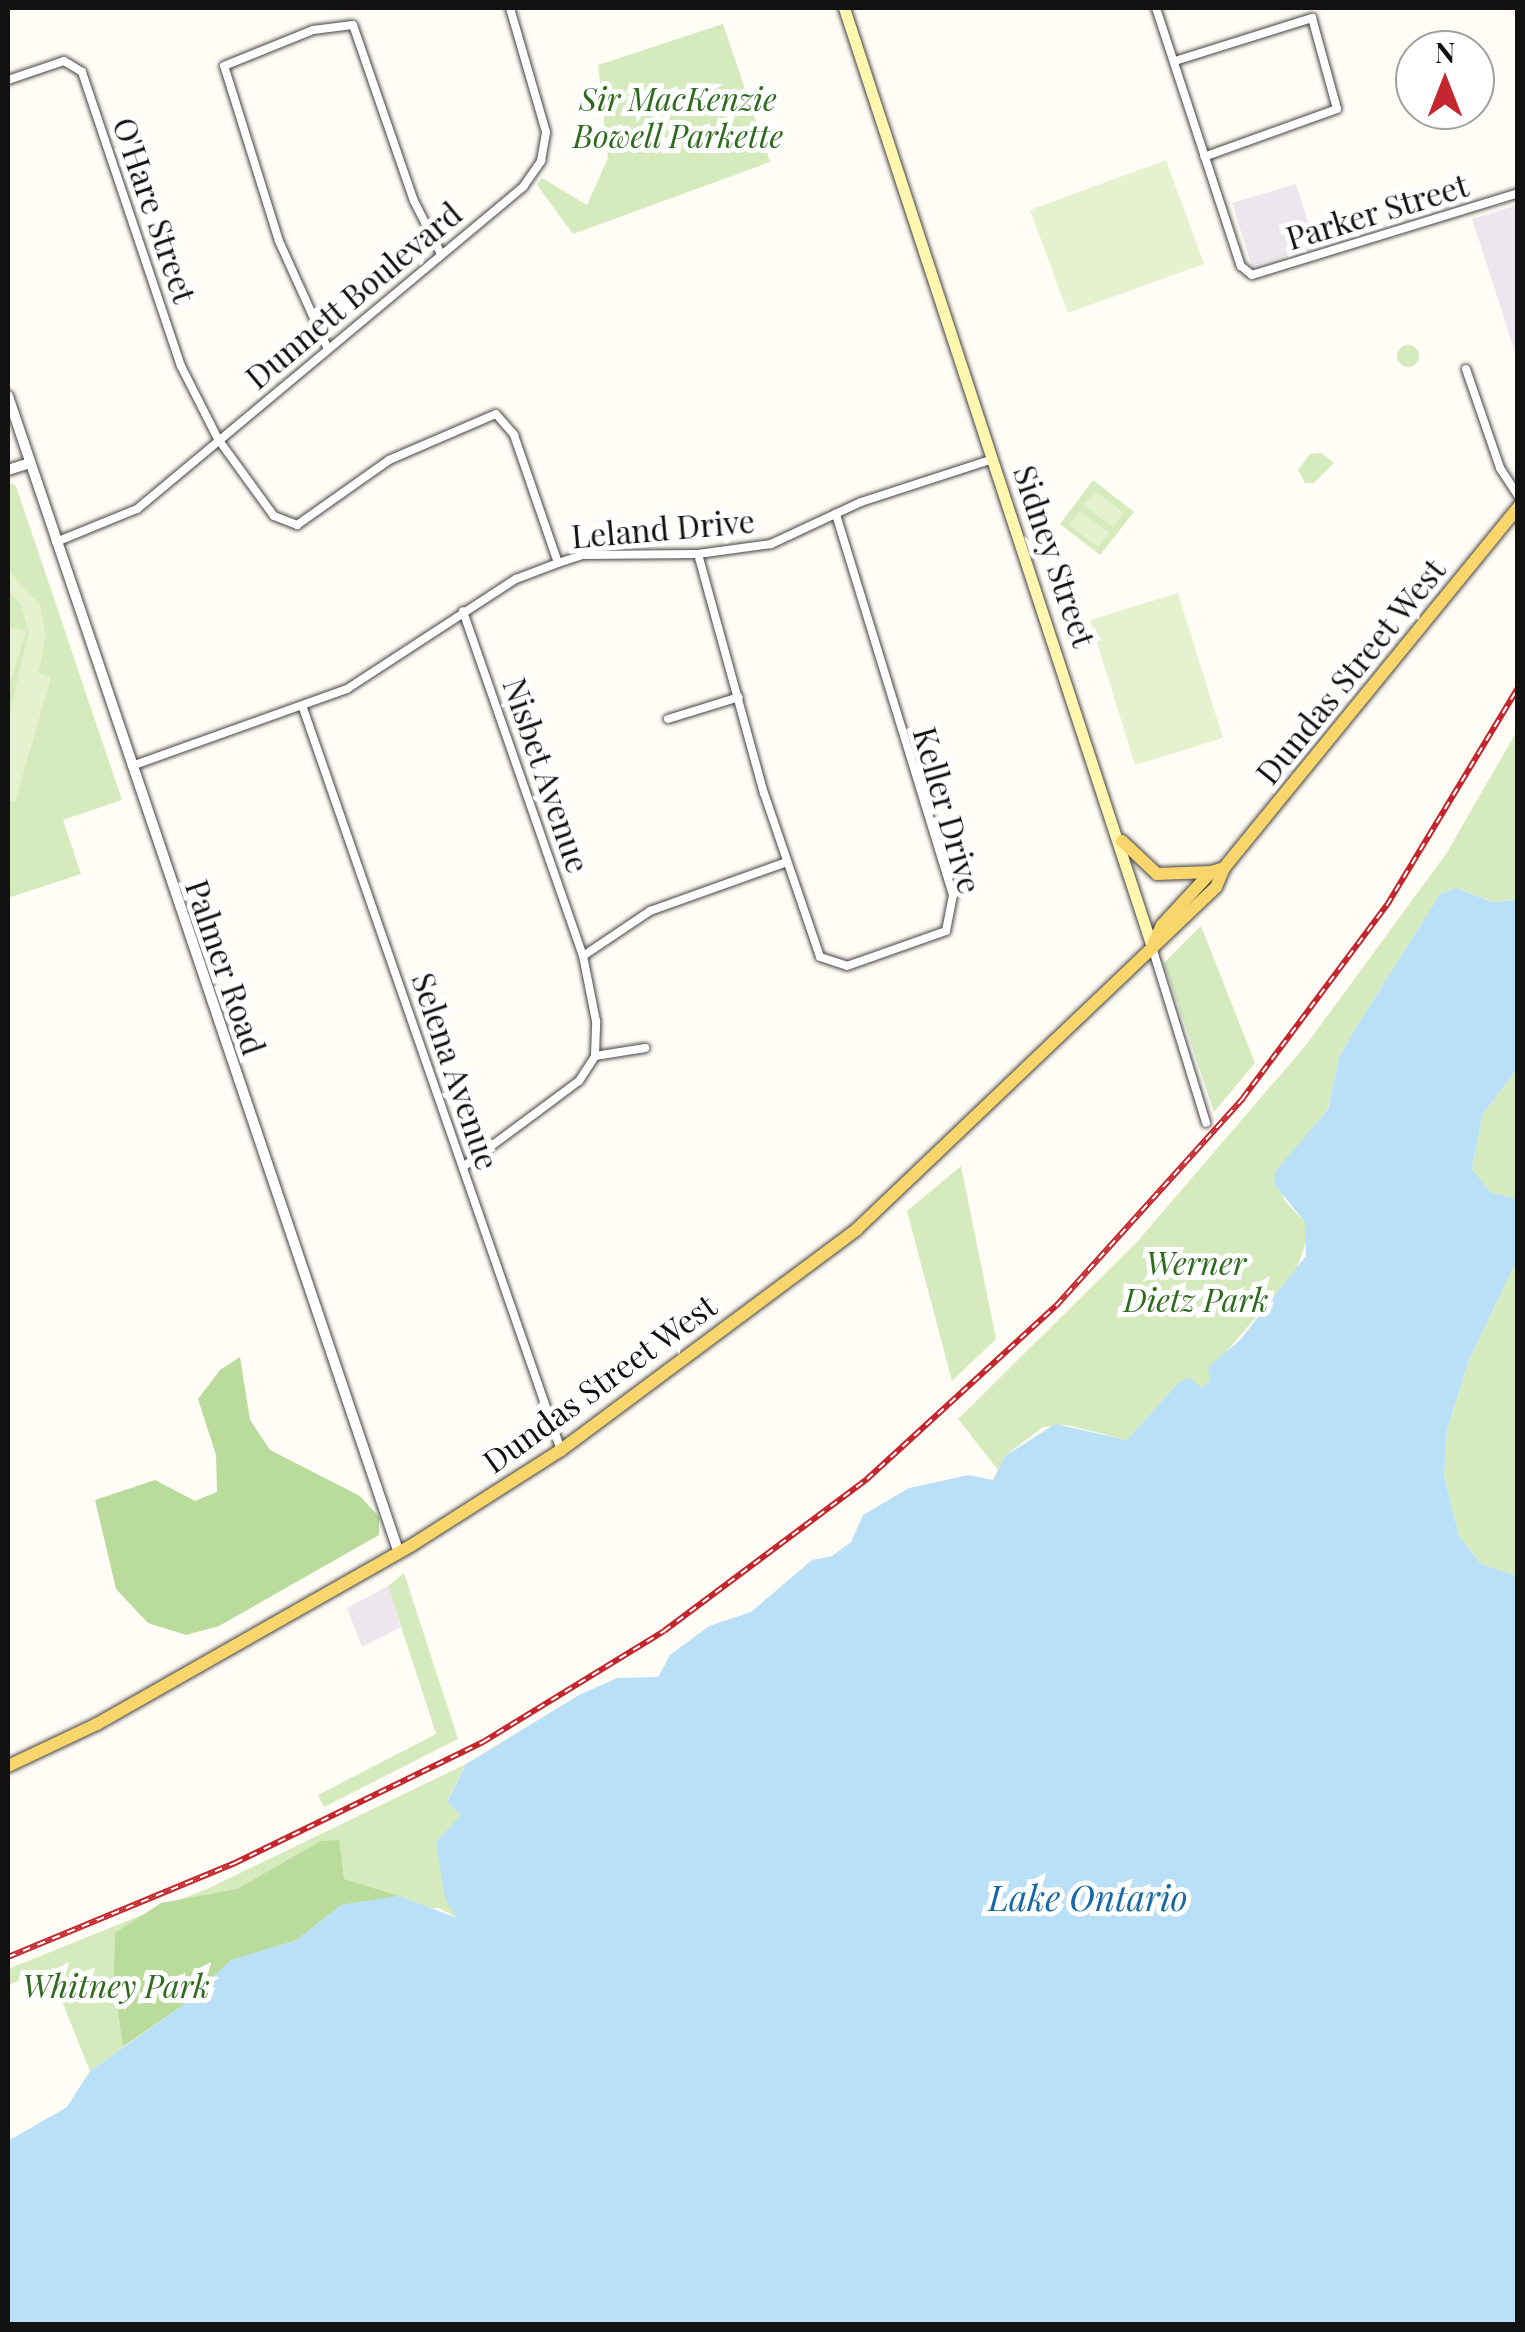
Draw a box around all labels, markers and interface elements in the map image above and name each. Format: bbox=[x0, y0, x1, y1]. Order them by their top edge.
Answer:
north arrow bbox=[1395, 30, 1495, 130]
text: N bbox=[1435, 33, 1455, 70]
park label: Sir MacKenzie Bowell Parkette bbox=[572, 80, 784, 155]
street label: O'Hare Street bbox=[105, 112, 205, 308]
street label: Parker Street bbox=[1281, 165, 1473, 257]
street label: Dunnett Boulevard bbox=[237, 194, 469, 396]
street label: Sidney Street bbox=[1006, 460, 1104, 652]
street label: Leland Drive bbox=[570, 501, 756, 555]
street label: Dundas Street West bbox=[1247, 550, 1453, 792]
street label: Nisbet Avenue bbox=[495, 672, 599, 878]
street label: Keller Drive bbox=[906, 722, 990, 898]
street label: Palmer Road bbox=[178, 874, 274, 1060]
street label: Selena Avenue bbox=[404, 967, 508, 1175]
park label: Werner Dietz Park bbox=[1123, 1244, 1269, 1319]
street label: Dundas Street West bbox=[474, 1285, 724, 1481]
water label: Lake Ontario bbox=[988, 1876, 1188, 1918]
park label: Whitney Park bbox=[22, 1966, 210, 2004]

